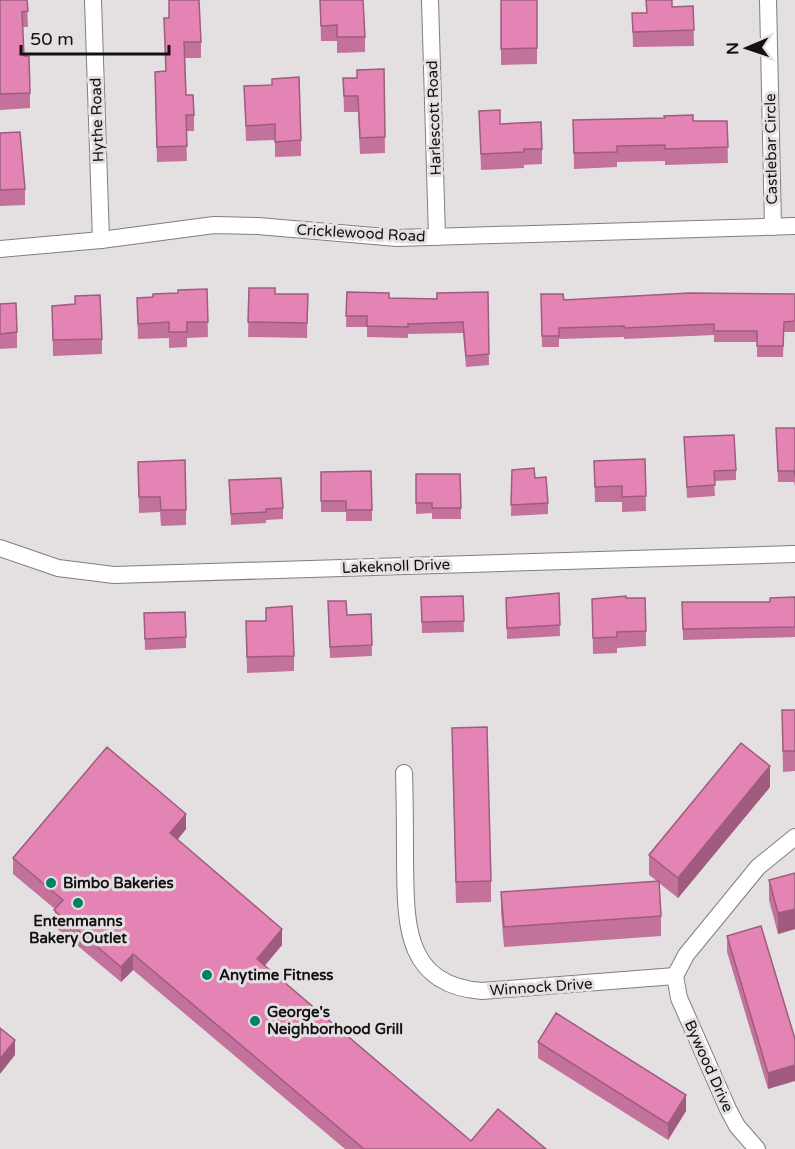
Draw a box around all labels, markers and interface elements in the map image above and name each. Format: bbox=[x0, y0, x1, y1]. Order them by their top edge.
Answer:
scale bar bbox=[21, 18, 170, 56]
north arrow bbox=[717, 18, 777, 78]
text: 50 m bbox=[30, 28, 74, 50]
text: N bbox=[723, 42, 743, 55]
street label: Harlescott Road bbox=[423, 60, 445, 176]
street label: Hythe Road bbox=[87, 77, 107, 163]
street label: Castlebar Circle bbox=[761, 93, 781, 205]
street label: Cricklewood Road bbox=[296, 221, 426, 245]
street label: Lakeknoll Drive bbox=[342, 555, 450, 577]
place label: Bimbo Bakeries bbox=[63, 874, 174, 892]
marker: Bimbo Bakeries bbox=[44, 876, 58, 890]
marker: Entenmanns Bakery Outlet bbox=[71, 896, 85, 910]
place label: Entenmanns Bakery Outlet bbox=[29, 912, 127, 948]
place label: Anytime Fitness bbox=[219, 966, 334, 985]
marker: Anytime Fitness bbox=[200, 968, 214, 982]
street label: Winnock Drive bbox=[489, 974, 593, 1000]
place label: George's Neighborhood Grill bbox=[267, 1003, 403, 1039]
marker: George's Neighborhood Grill bbox=[248, 1014, 262, 1028]
street label: Bywood Drive bbox=[681, 1017, 737, 1115]

